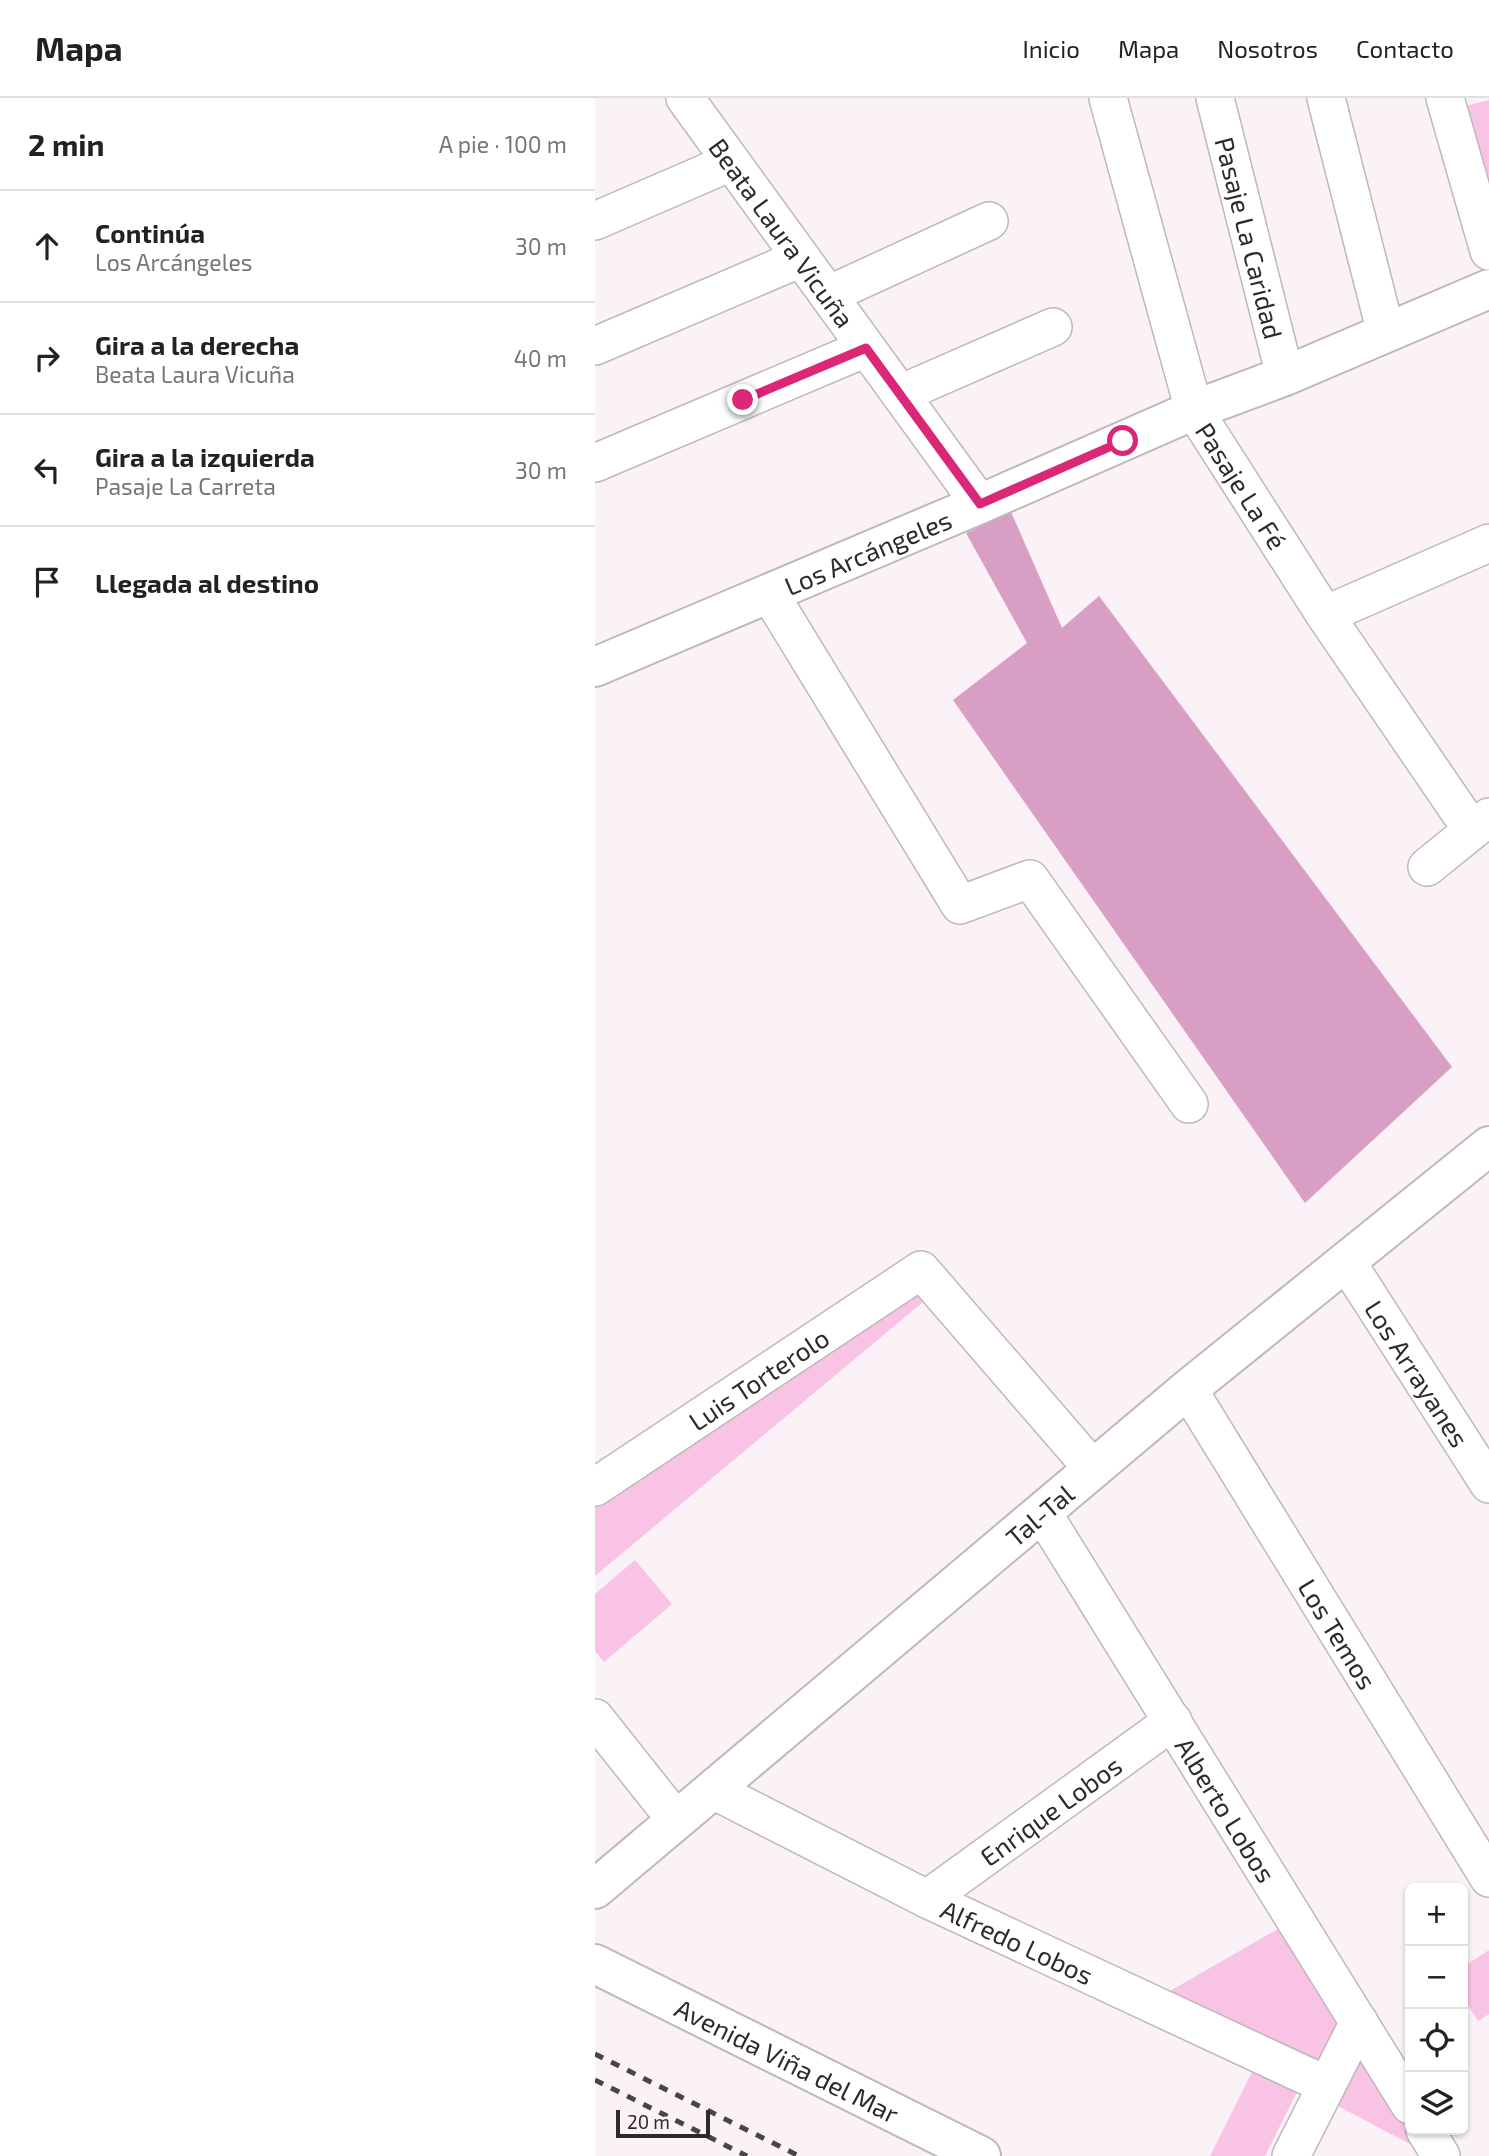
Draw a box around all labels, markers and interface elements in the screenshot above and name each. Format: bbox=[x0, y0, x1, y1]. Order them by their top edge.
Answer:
text: Mapa bbox=[35, 28, 123, 68]
text: Inicio bbox=[1022, 34, 1080, 63]
text: Mapa bbox=[1118, 34, 1179, 63]
text: Nosotros bbox=[1217, 34, 1318, 63]
text: Contacto bbox=[1356, 34, 1454, 63]
text: 2 min bbox=[28, 126, 105, 162]
text: A pie · 100 m bbox=[439, 130, 567, 158]
street label: Beata Laura Vicuña bbox=[704, 132, 862, 333]
street label: Pasaje La Caridad bbox=[1210, 134, 1290, 342]
text: Continúa bbox=[95, 217, 205, 248]
icon: ahead bbox=[28, 227, 66, 265]
text: 30 m bbox=[515, 232, 567, 260]
text: Los Arcángeles bbox=[95, 248, 253, 276]
text: Gira a la derecha bbox=[95, 329, 299, 360]
icon: right bbox=[28, 339, 66, 377]
text: 40 m bbox=[514, 344, 567, 372]
text: Beata Laura Vicuña bbox=[95, 360, 295, 388]
route end bbox=[727, 384, 758, 415]
street label: Pasaje La Fé bbox=[1190, 416, 1294, 554]
route start bbox=[1107, 425, 1138, 456]
text: Gira a la izquierda bbox=[95, 441, 315, 472]
icon: left bbox=[28, 451, 66, 489]
text: 30 m bbox=[515, 456, 567, 484]
text: Pasaje La Carreta bbox=[95, 472, 276, 500]
street label: Los Arcángeles bbox=[779, 503, 956, 601]
icon: arrive bbox=[28, 563, 66, 601]
text: Llegada al destino bbox=[95, 567, 319, 598]
street label: Los Arrayanes bbox=[1359, 1294, 1476, 1452]
street label: Luis Torterolo bbox=[682, 1321, 834, 1436]
street label: Tal-Tal bbox=[999, 1477, 1080, 1552]
street label: Los Temos bbox=[1293, 1573, 1384, 1694]
street label: Alberto Lobos bbox=[1170, 1731, 1283, 1887]
street label: Enrique Lobos bbox=[973, 1748, 1127, 1871]
map controls bbox=[1405, 1883, 1468, 2135]
button: + bbox=[1405, 1883, 1468, 1946]
street label: Alfredo Lobos bbox=[937, 1892, 1098, 1990]
button: − bbox=[1405, 1946, 1468, 2009]
street label: Avenida Viña del Mar bbox=[670, 1991, 905, 2128]
button: locate bbox=[1405, 2009, 1468, 2072]
button: layers bbox=[1405, 2072, 1468, 2135]
scale bar bbox=[616, 2107, 711, 2139]
text: 20 m bbox=[627, 2110, 670, 2133]

